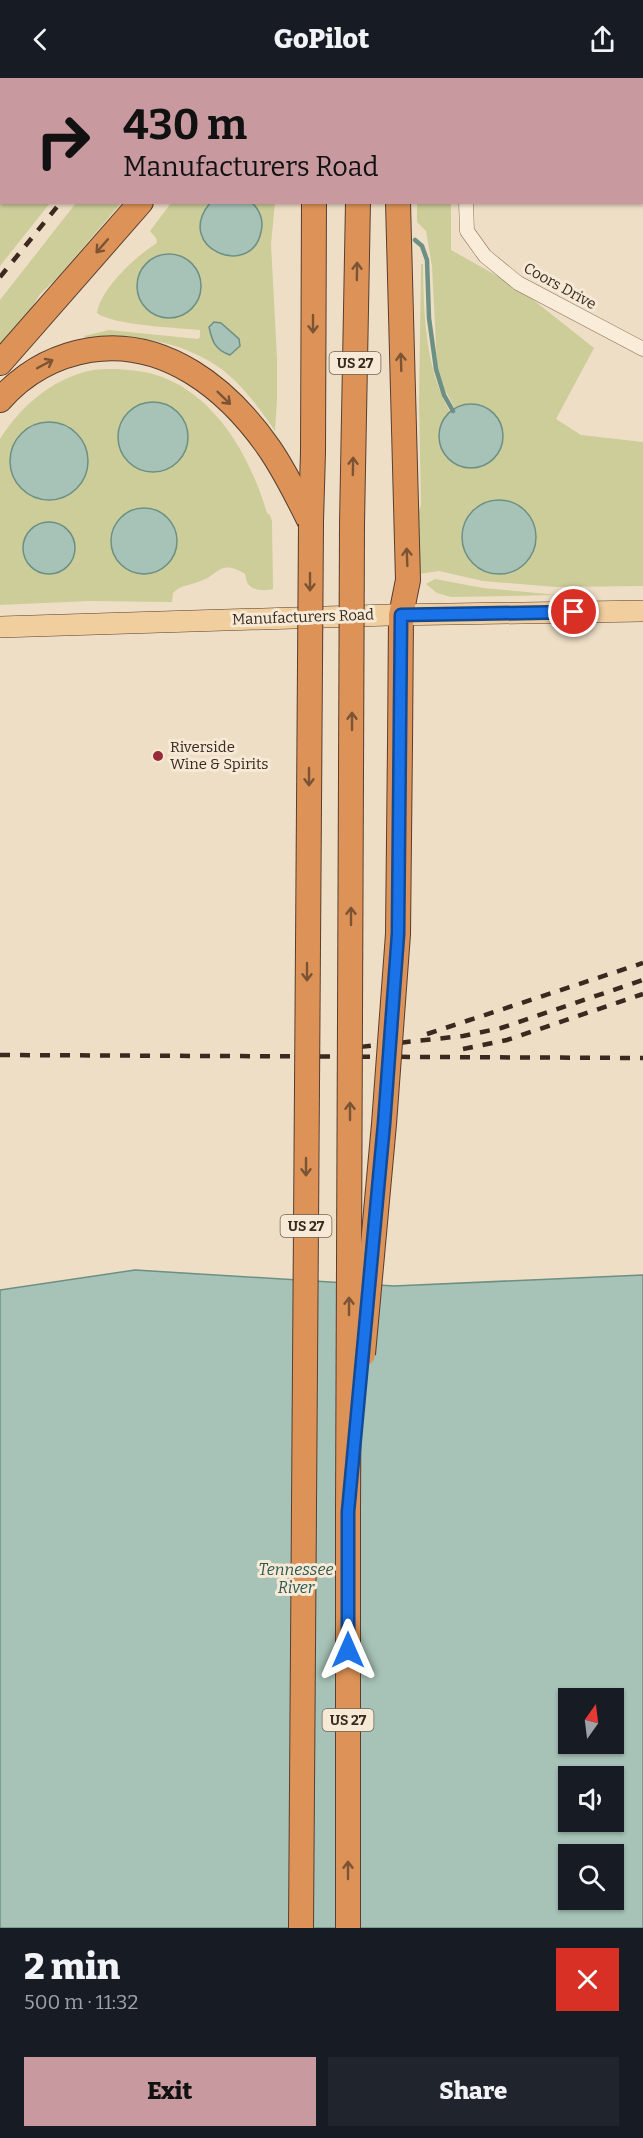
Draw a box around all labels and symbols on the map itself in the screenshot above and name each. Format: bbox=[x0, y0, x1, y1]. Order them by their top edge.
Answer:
one-way arrow bbox=[95, 238, 109, 253]
street label: Coors Drive bbox=[521, 259, 599, 313]
one-way arrow bbox=[351, 261, 363, 281]
one-way arrow bbox=[307, 313, 319, 333]
road number: US 27 bbox=[330, 352, 380, 374]
one-way arrow bbox=[395, 352, 407, 372]
one-way arrow bbox=[36, 358, 54, 370]
one-way arrow bbox=[216, 390, 231, 405]
one-way arrow bbox=[348, 456, 359, 476]
one-way arrow bbox=[402, 547, 413, 567]
one-way arrow bbox=[304, 572, 316, 592]
pin bbox=[548, 586, 599, 637]
street label: Manufacturers Road bbox=[232, 606, 374, 628]
one-way arrow bbox=[346, 712, 358, 732]
place label: Riverside Wine & Spirits bbox=[170, 738, 269, 773]
marker: Riverside Wine & Spirits bbox=[151, 749, 165, 763]
one-way arrow bbox=[303, 767, 315, 787]
one-way arrow bbox=[345, 907, 357, 927]
one-way arrow bbox=[302, 962, 313, 982]
one-way arrow bbox=[344, 1102, 356, 1122]
one-way arrow bbox=[300, 1157, 312, 1177]
road number: US 27 bbox=[280, 1215, 332, 1237]
one-way arrow bbox=[343, 1297, 355, 1317]
water label: Tennessee River bbox=[258, 1560, 334, 1597]
position arrow bbox=[316, 1618, 380, 1682]
north arrow bbox=[558, 1688, 624, 1754]
road number: US 27 bbox=[322, 1709, 374, 1731]
one-way arrow bbox=[342, 1860, 354, 1880]

